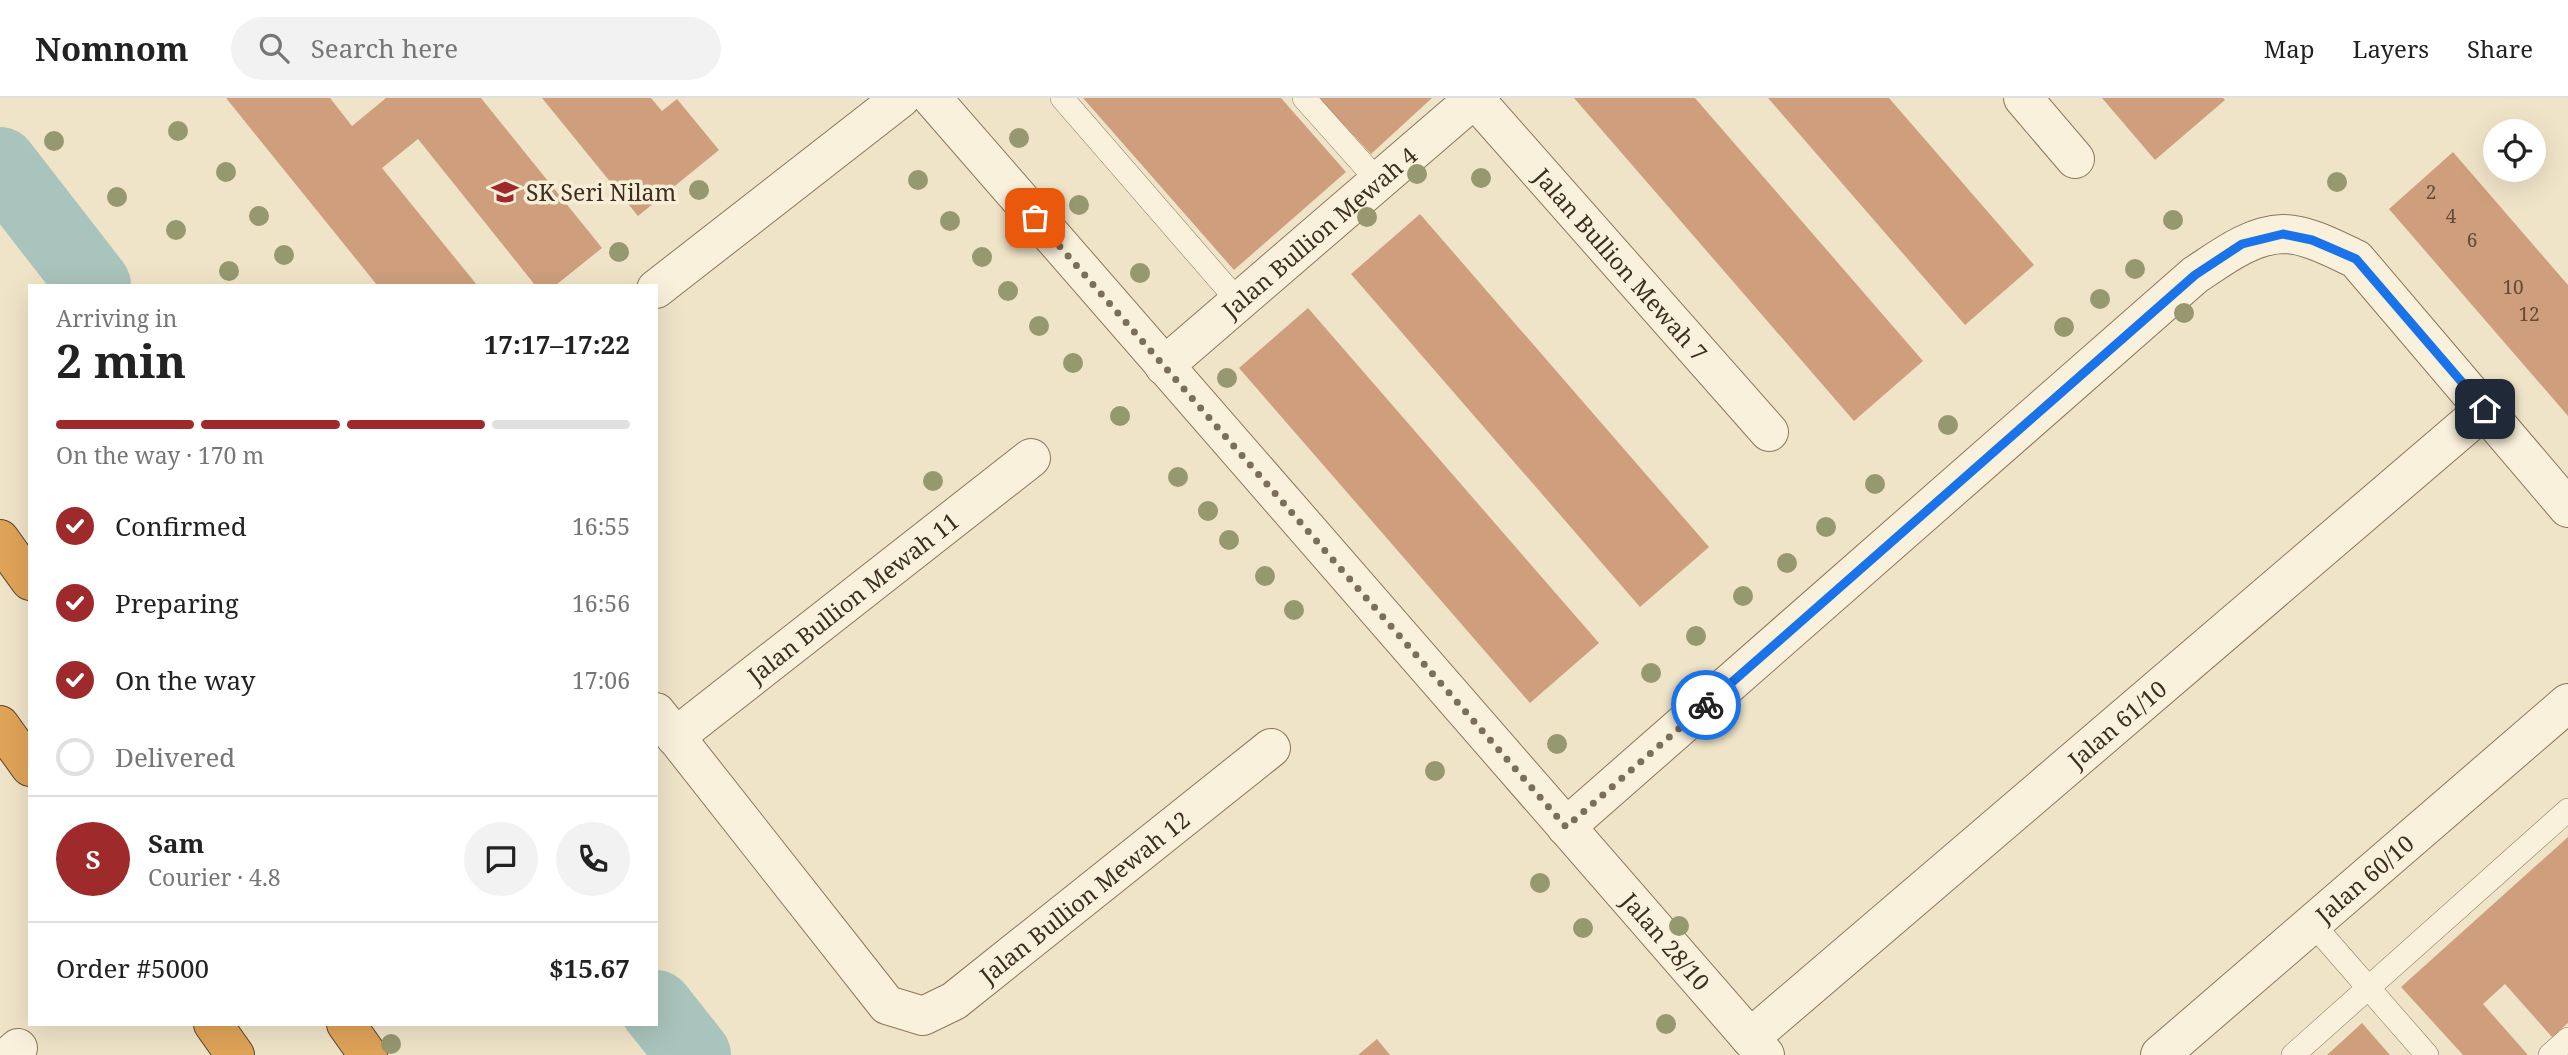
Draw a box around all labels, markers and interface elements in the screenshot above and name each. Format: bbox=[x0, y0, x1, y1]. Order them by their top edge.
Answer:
search box bbox=[231, 17, 721, 80]
text: Nomnom bbox=[35, 26, 189, 71]
icon: search bbox=[255, 29, 293, 67]
text: Search here bbox=[311, 30, 458, 66]
text: Map bbox=[2264, 32, 2315, 65]
text: Layers bbox=[2353, 32, 2429, 65]
text: Share bbox=[2467, 32, 2533, 65]
map controls bbox=[2483, 119, 2546, 182]
button: locate bbox=[2483, 119, 2546, 182]
street label: Jalan Bullion Mewah 4 bbox=[1214, 139, 1424, 326]
street label: Jalan Bullion Mewah 7 bbox=[1526, 160, 1715, 368]
place label: SK Seri Nilam bbox=[526, 176, 677, 208]
school or university icon: SK Seri Nilam bbox=[490, 177, 520, 207]
house number: 2 bbox=[2426, 179, 2436, 205]
pin bbox=[1005, 188, 1065, 248]
icon: bag bbox=[1016, 199, 1054, 237]
house number: 4 bbox=[2446, 203, 2457, 229]
house number: 6 bbox=[2467, 227, 2477, 253]
house number: 10 bbox=[2502, 274, 2524, 300]
house number: 12 bbox=[2518, 301, 2540, 327]
text: Arriving in bbox=[56, 302, 177, 334]
text: 17:17–17:22 bbox=[484, 326, 630, 362]
text: 2 min bbox=[56, 329, 186, 391]
pin bbox=[2455, 379, 2515, 439]
icon: home bbox=[2466, 390, 2504, 428]
text: On the way · 170 m bbox=[56, 439, 264, 471]
street label: Jalan Bullion Mewah 11 bbox=[740, 505, 965, 691]
icon: check bbox=[56, 507, 94, 545]
text: Confirmed bbox=[115, 508, 247, 544]
text: 16:55 bbox=[572, 510, 630, 542]
icon: check bbox=[56, 584, 94, 622]
text: Preparing bbox=[115, 585, 239, 621]
text: 16:56 bbox=[572, 587, 630, 619]
icon: check bbox=[56, 661, 94, 699]
text: On the way bbox=[115, 662, 255, 698]
text: 17:06 bbox=[572, 664, 630, 696]
courier bbox=[1671, 670, 1741, 740]
street label: Jalan 61/10 bbox=[2060, 673, 2173, 776]
icon: bike bbox=[1687, 686, 1725, 724]
text: Delivered bbox=[115, 739, 235, 775]
street label: Jalan Bullion Mewah 12 bbox=[972, 803, 1196, 991]
button: chat bbox=[464, 822, 538, 896]
button: phone bbox=[556, 822, 630, 896]
text: Sam bbox=[148, 825, 204, 861]
street label: Jalan 60/10 bbox=[2308, 827, 2420, 931]
text: S bbox=[85, 841, 101, 877]
text: Courier · 4.8 bbox=[148, 861, 281, 893]
street label: Jalan 28/10 bbox=[1614, 885, 1718, 997]
text: Order #5000 bbox=[56, 950, 209, 986]
text: $15.67 bbox=[549, 950, 630, 986]

